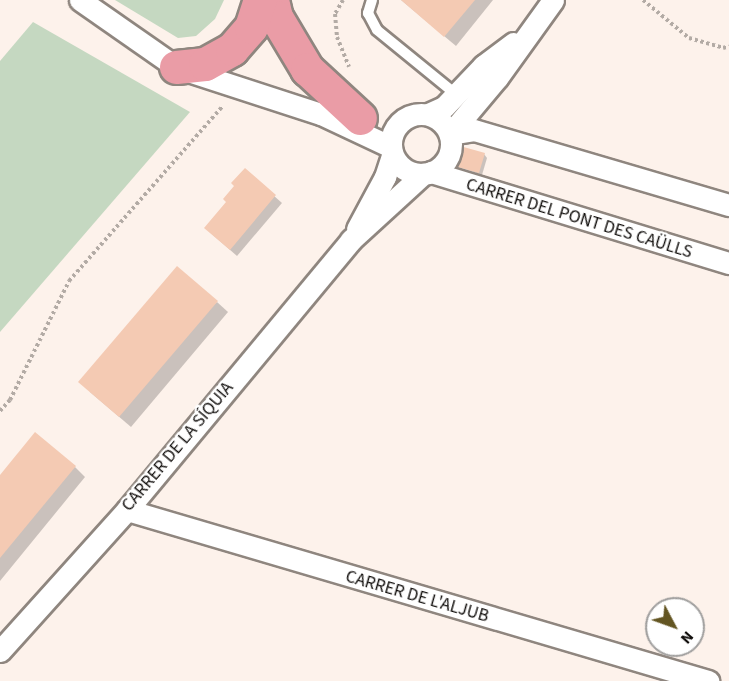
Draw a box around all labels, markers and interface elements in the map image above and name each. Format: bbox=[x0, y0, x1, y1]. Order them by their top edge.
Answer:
street label: CARRER DEL PONT DES CAÜLLS bbox=[463, 174, 695, 264]
street label: CARRER DE LA SÍQUIA bbox=[117, 378, 239, 516]
street label: CARRER DE L'ALJUB bbox=[343, 566, 491, 628]
north arrow bbox=[645, 597, 705, 657]
text: N bbox=[675, 626, 699, 649]

